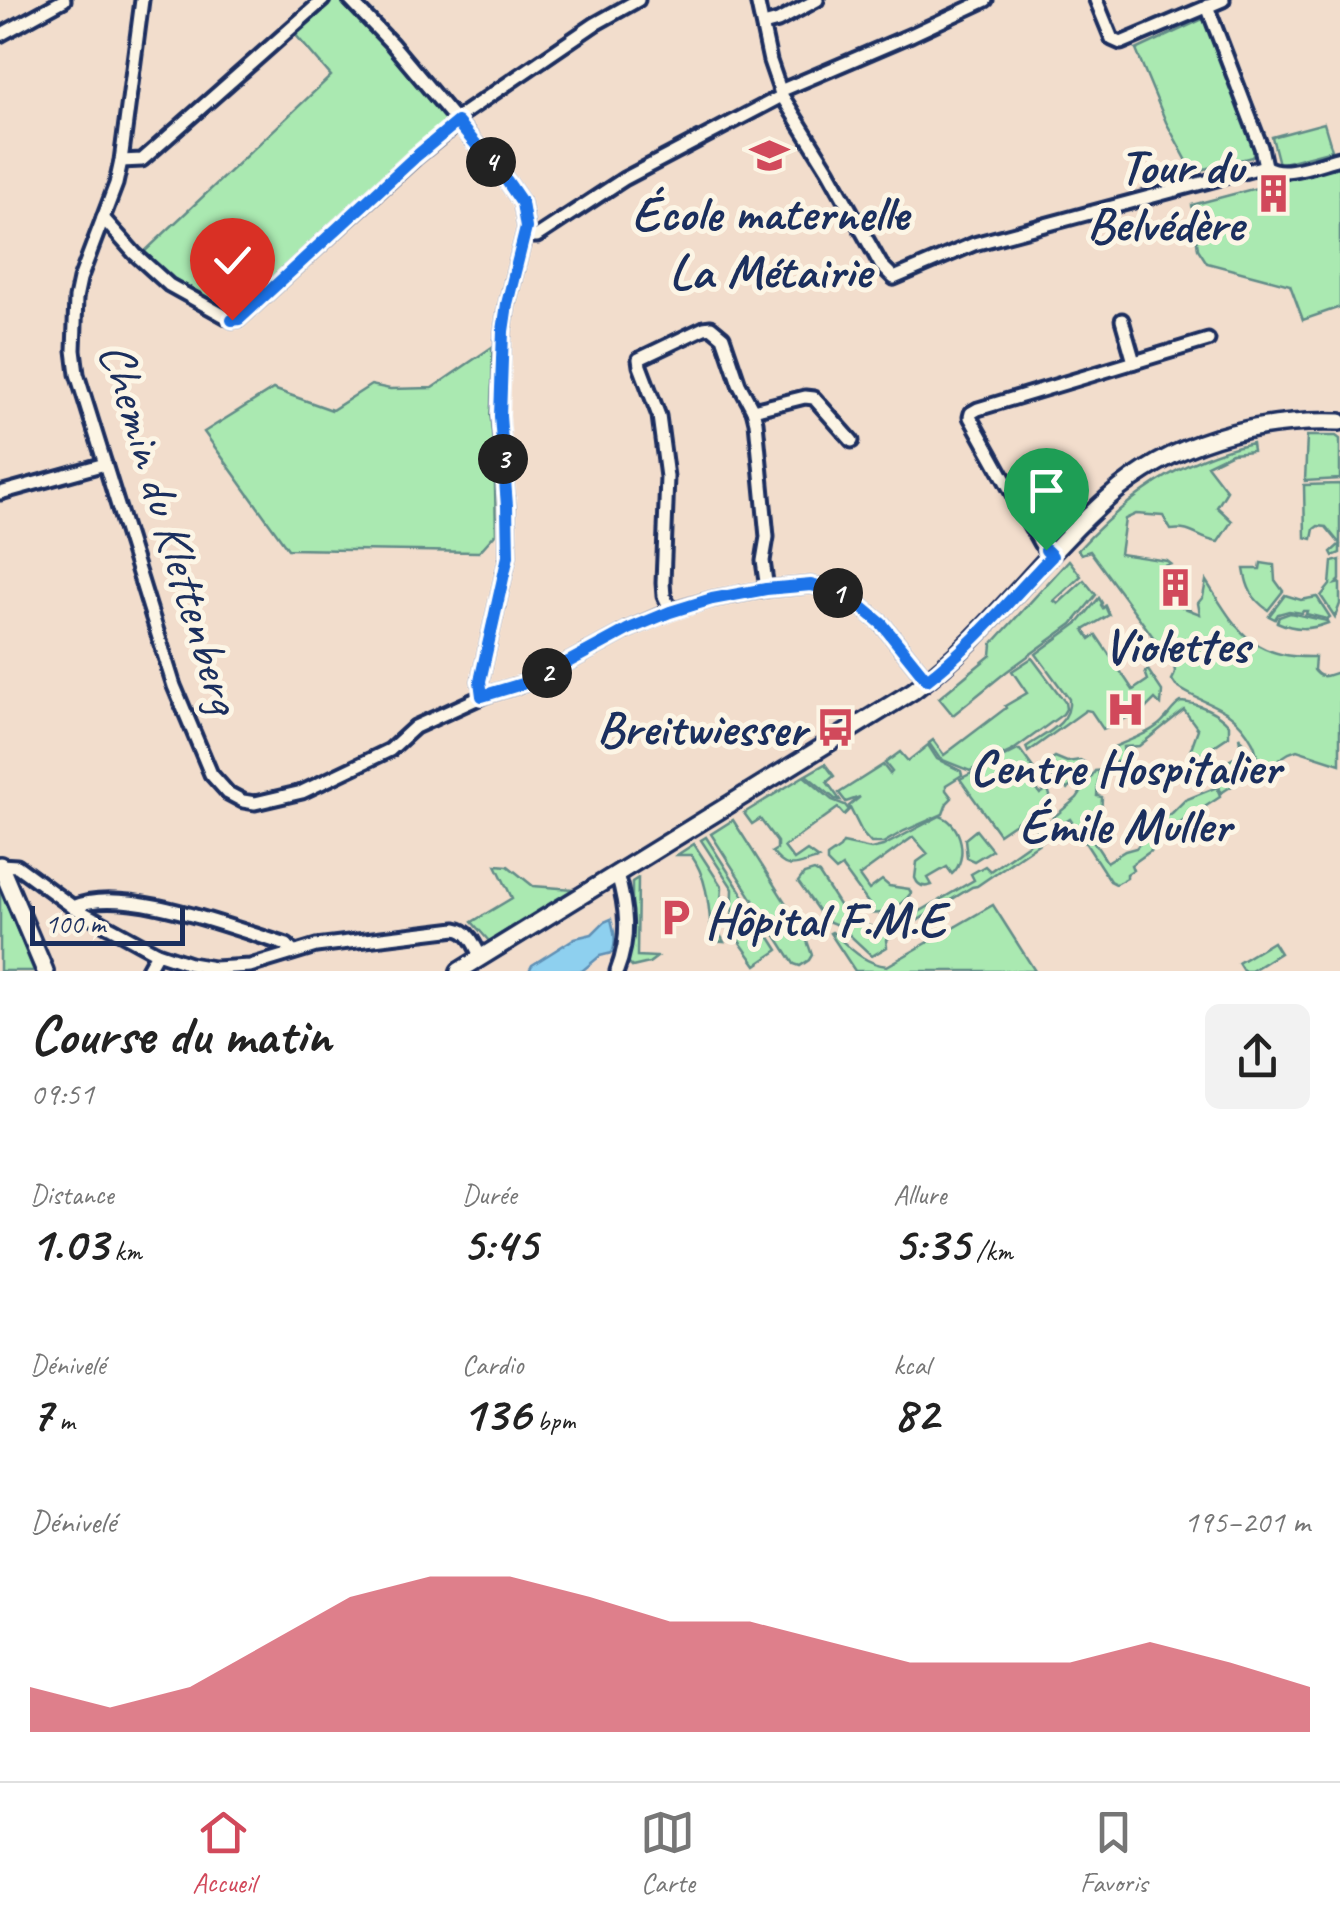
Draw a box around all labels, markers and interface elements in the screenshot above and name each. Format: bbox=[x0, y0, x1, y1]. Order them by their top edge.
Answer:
school or university icon: École maternelle La Métairie bbox=[749, 135, 791, 177]
place label: Tour du Belvédère bbox=[1087, 135, 1247, 256]
pin: 4 bbox=[466, 137, 516, 187]
text: 4 bbox=[485, 144, 497, 179]
building icon: Tour du Belvédère bbox=[1252, 173, 1294, 215]
place label: École maternelle La Métairie bbox=[632, 182, 911, 303]
pin bbox=[190, 218, 275, 321]
icon: check bbox=[205, 233, 260, 288]
street label: Chemin du Klettenberg bbox=[84, 335, 258, 724]
pin: 3 bbox=[478, 434, 528, 484]
text: 3 bbox=[497, 441, 509, 476]
pin bbox=[1004, 448, 1089, 551]
icon: arrive bbox=[1019, 463, 1074, 518]
building icon: Violettes bbox=[1155, 567, 1197, 609]
pin: 1 bbox=[813, 568, 863, 618]
text: 1 bbox=[832, 575, 844, 610]
place label: Violettes bbox=[1103, 614, 1253, 677]
pin: 2 bbox=[522, 648, 572, 698]
text: 2 bbox=[541, 655, 553, 690]
hospital icon: Centre Hospitalier Émile Muller bbox=[1104, 689, 1146, 731]
place label: Breitwiesser bbox=[597, 697, 811, 760]
bus stop icon: Breitwiesser bbox=[815, 706, 857, 748]
place label: Centre Hospitalier Émile Muller bbox=[970, 736, 1285, 857]
place label: Hôpital F.M.E bbox=[705, 888, 951, 951]
parking icon: Hôpital F.M.E bbox=[654, 897, 696, 939]
scale bar bbox=[30, 901, 185, 946]
text: 100 m bbox=[45, 906, 105, 941]
text: Course du matin bbox=[30, 1000, 331, 1070]
button: share bbox=[1205, 1004, 1310, 1109]
text: 09:51 bbox=[30, 1073, 94, 1114]
text: Distance bbox=[30, 1177, 114, 1212]
text: Durée bbox=[462, 1177, 516, 1212]
text: Allure bbox=[893, 1177, 946, 1212]
text: 1.03 bbox=[30, 1212, 107, 1275]
text: 5:45 bbox=[462, 1212, 537, 1275]
text: 5:35 bbox=[893, 1212, 969, 1275]
text: km bbox=[107, 1233, 142, 1268]
text: /km bbox=[969, 1233, 1013, 1268]
text: Dénivelé bbox=[30, 1347, 105, 1382]
text: Cardio bbox=[462, 1347, 523, 1382]
text: kcal bbox=[893, 1347, 930, 1382]
text: 7 bbox=[30, 1382, 52, 1445]
text: 136 bbox=[462, 1382, 530, 1445]
text: 82 bbox=[893, 1382, 938, 1445]
text: m bbox=[52, 1403, 75, 1438]
text: bpm bbox=[530, 1403, 575, 1438]
text: Dénivelé bbox=[30, 1501, 116, 1542]
text: 195–201 m bbox=[1184, 1501, 1310, 1542]
tab: Accueil bbox=[192, 1805, 256, 1900]
tab: Carte bbox=[640, 1805, 695, 1900]
tab: Favoris bbox=[1080, 1805, 1148, 1900]

